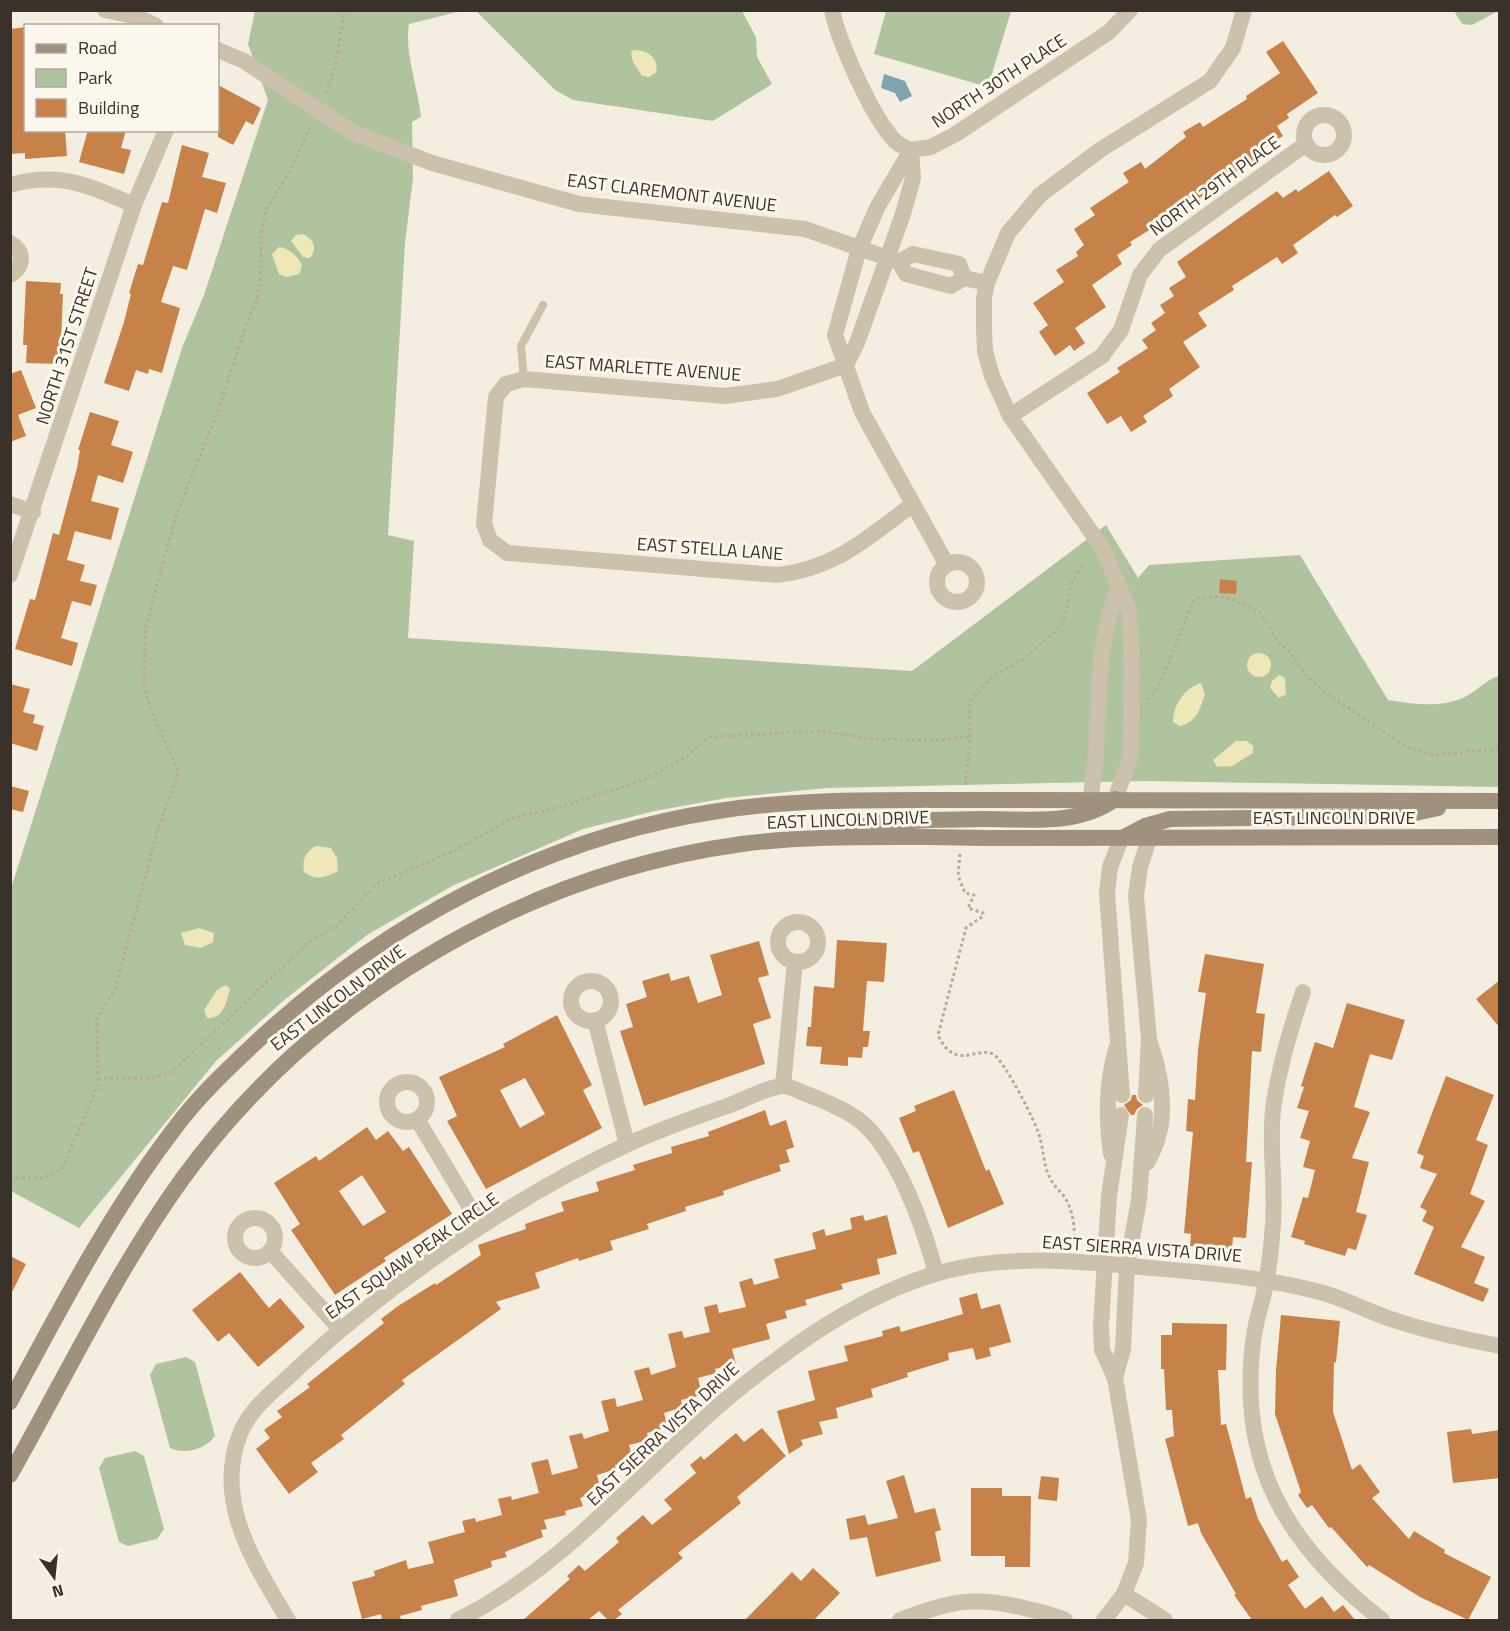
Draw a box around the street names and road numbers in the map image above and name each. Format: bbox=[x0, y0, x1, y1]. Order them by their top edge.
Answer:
street label: NORTH 30TH PLACE bbox=[926, 27, 1071, 134]
street label: NORTH 29TH PLACE bbox=[1144, 129, 1286, 242]
street label: EAST CLAREMONT AVENUE bbox=[566, 166, 778, 219]
street label: NORTH 31ST STREET bbox=[28, 263, 105, 428]
street label: EAST MARLETTE AVENUE bbox=[544, 347, 742, 388]
street label: EAST STELLA LANE bbox=[636, 530, 784, 567]
street label: EAST LINCOLN DRIVE bbox=[766, 803, 930, 836]
street label: EAST LINCOLN DRIVE bbox=[1253, 804, 1415, 831]
street label: EAST LINCOLN DRIVE bbox=[265, 938, 411, 1057]
street label: EAST SQUAW PEAK CIRCLE bbox=[319, 1185, 504, 1326]
street label: EAST SIERRA VISTA DRIVE bbox=[1041, 1228, 1243, 1269]
street label: EAST SIERRA VISTA DRIVE bbox=[580, 1355, 745, 1512]

